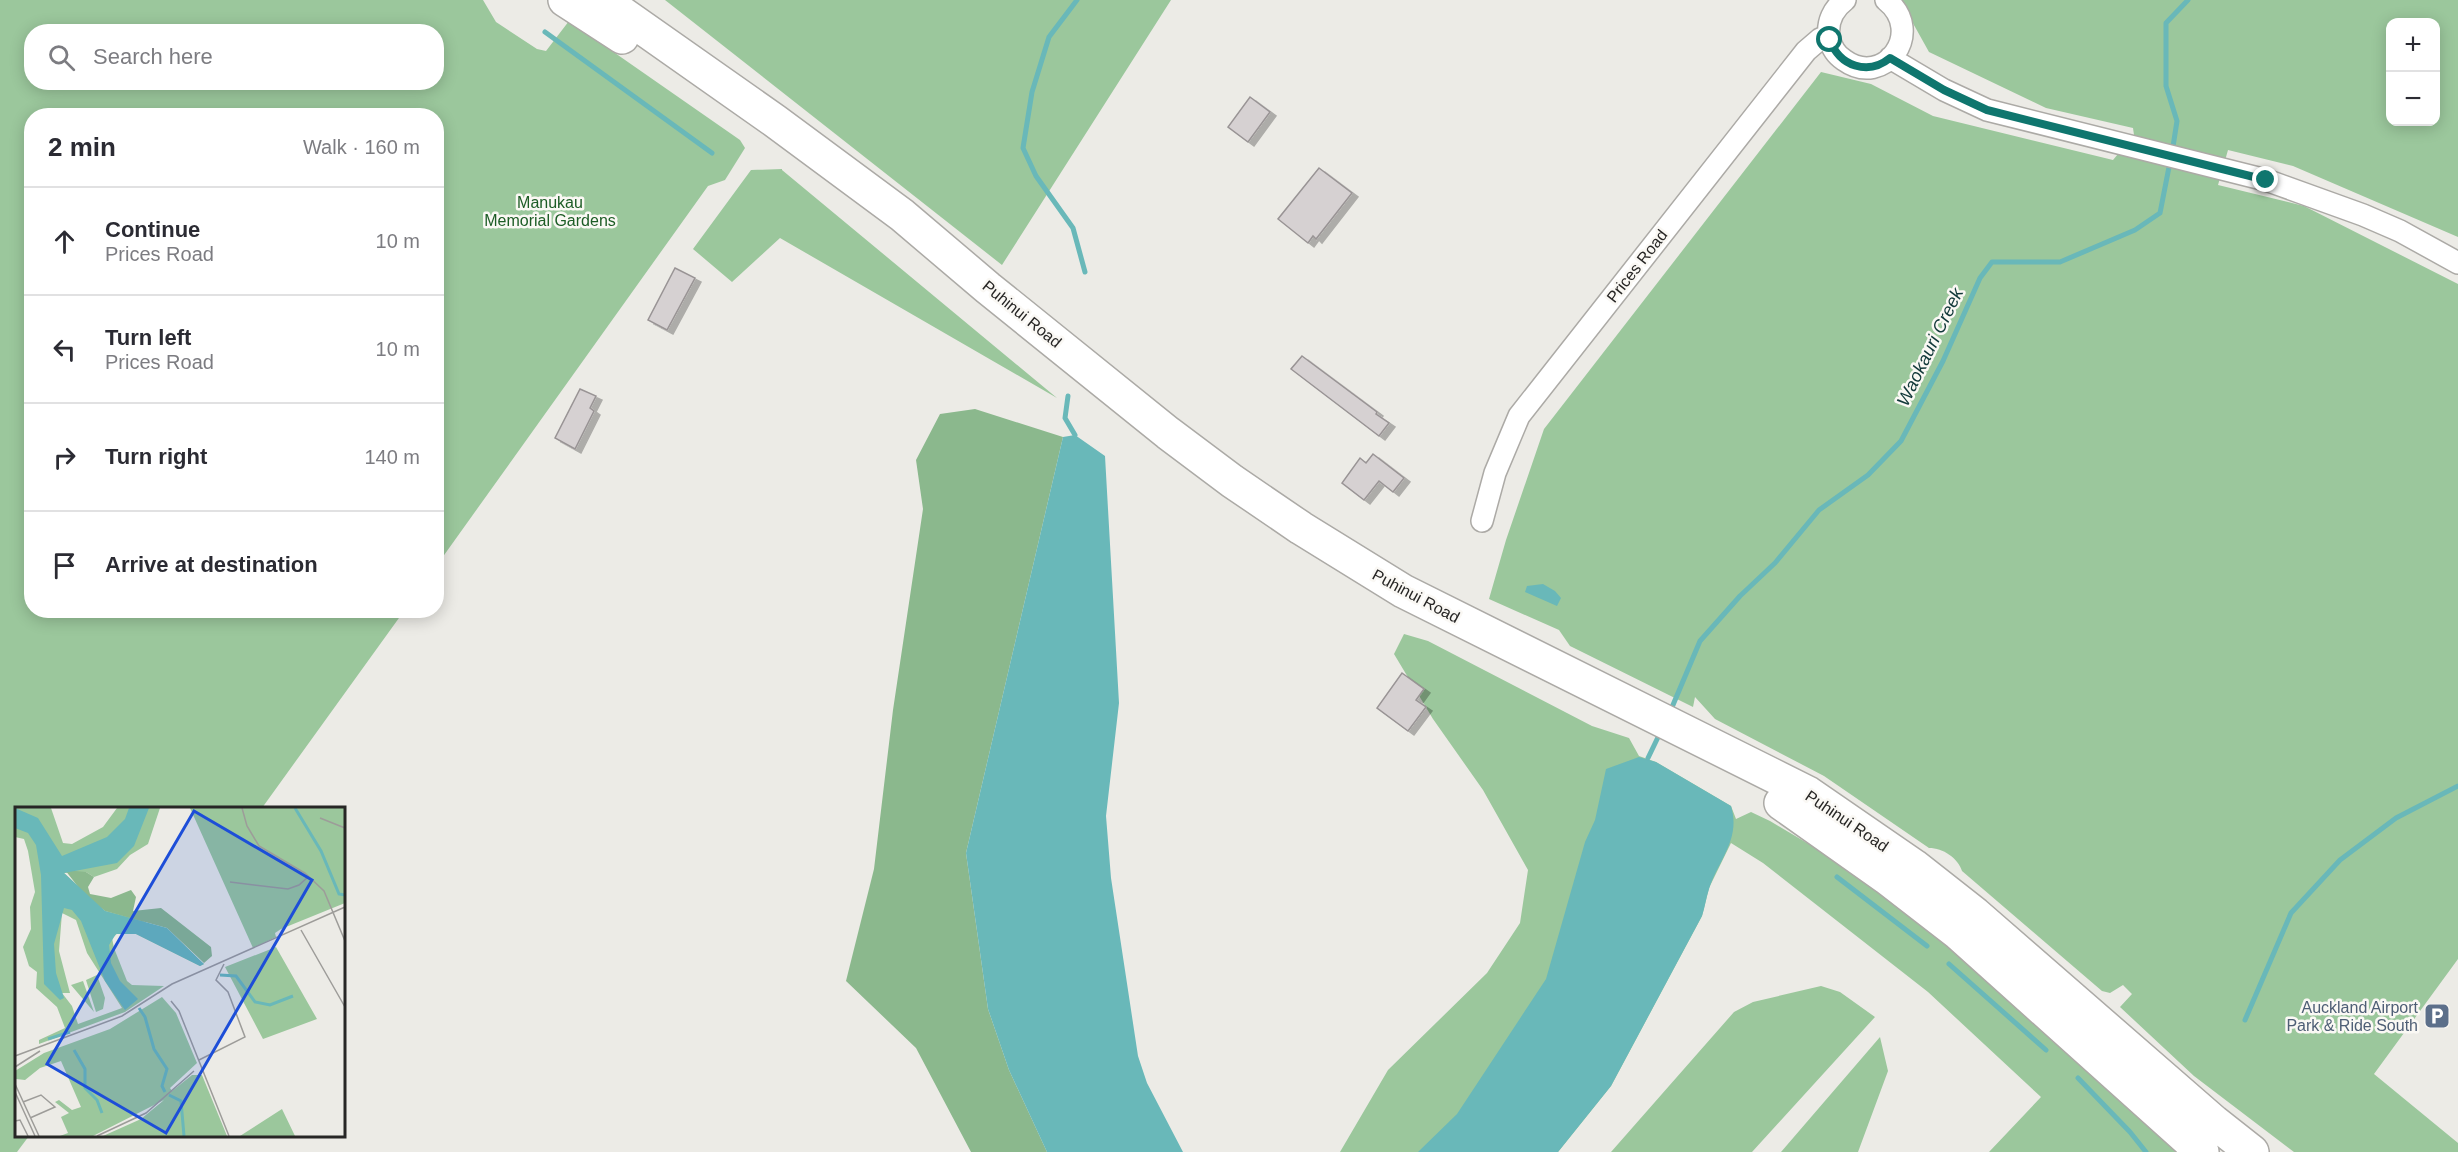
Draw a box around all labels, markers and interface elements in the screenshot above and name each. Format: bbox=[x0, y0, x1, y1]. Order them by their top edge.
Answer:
map controls bbox=[2386, 18, 2440, 126]
button: + bbox=[2386, 18, 2440, 72]
search box bbox=[24, 24, 444, 90]
route start bbox=[1816, 26, 1842, 52]
icon: search bbox=[45, 41, 78, 74]
text: Search here bbox=[93, 44, 213, 69]
button: − bbox=[2386, 72, 2440, 126]
text: 2 min bbox=[48, 132, 116, 162]
text: Walk · 160 m bbox=[303, 136, 420, 158]
route end bbox=[2252, 166, 2278, 192]
park label: Manukau Memorial Gardens bbox=[484, 194, 616, 229]
text: Continue bbox=[105, 217, 200, 242]
icon: ahead bbox=[48, 225, 81, 258]
street label: Prices Road bbox=[1603, 226, 1671, 306]
text: 10 m bbox=[376, 230, 420, 252]
text: Prices Road bbox=[105, 243, 214, 265]
street label: Puhinui Road bbox=[979, 277, 1065, 351]
water label: Waokauri Creek bbox=[1893, 284, 1968, 409]
text: Turn left bbox=[105, 325, 191, 350]
icon: left bbox=[48, 333, 81, 366]
text: 10 m bbox=[376, 338, 420, 360]
text: Prices Road bbox=[105, 351, 214, 373]
icon: right bbox=[48, 441, 81, 474]
text: Turn right bbox=[105, 444, 207, 469]
text: 140 m bbox=[364, 446, 420, 468]
icon: arrive bbox=[48, 549, 81, 582]
text: Arrive at destination bbox=[105, 552, 318, 577]
street label: Puhinui Road bbox=[1370, 566, 1462, 626]
street label: Puhinui Road bbox=[1802, 787, 1892, 855]
inset map bbox=[15, 807, 345, 1137]
place label: Auckland Airport Park & Ride South bbox=[2286, 999, 2419, 1034]
parking icon: Auckland Airport Park & Ride South bbox=[2422, 1001, 2452, 1031]

